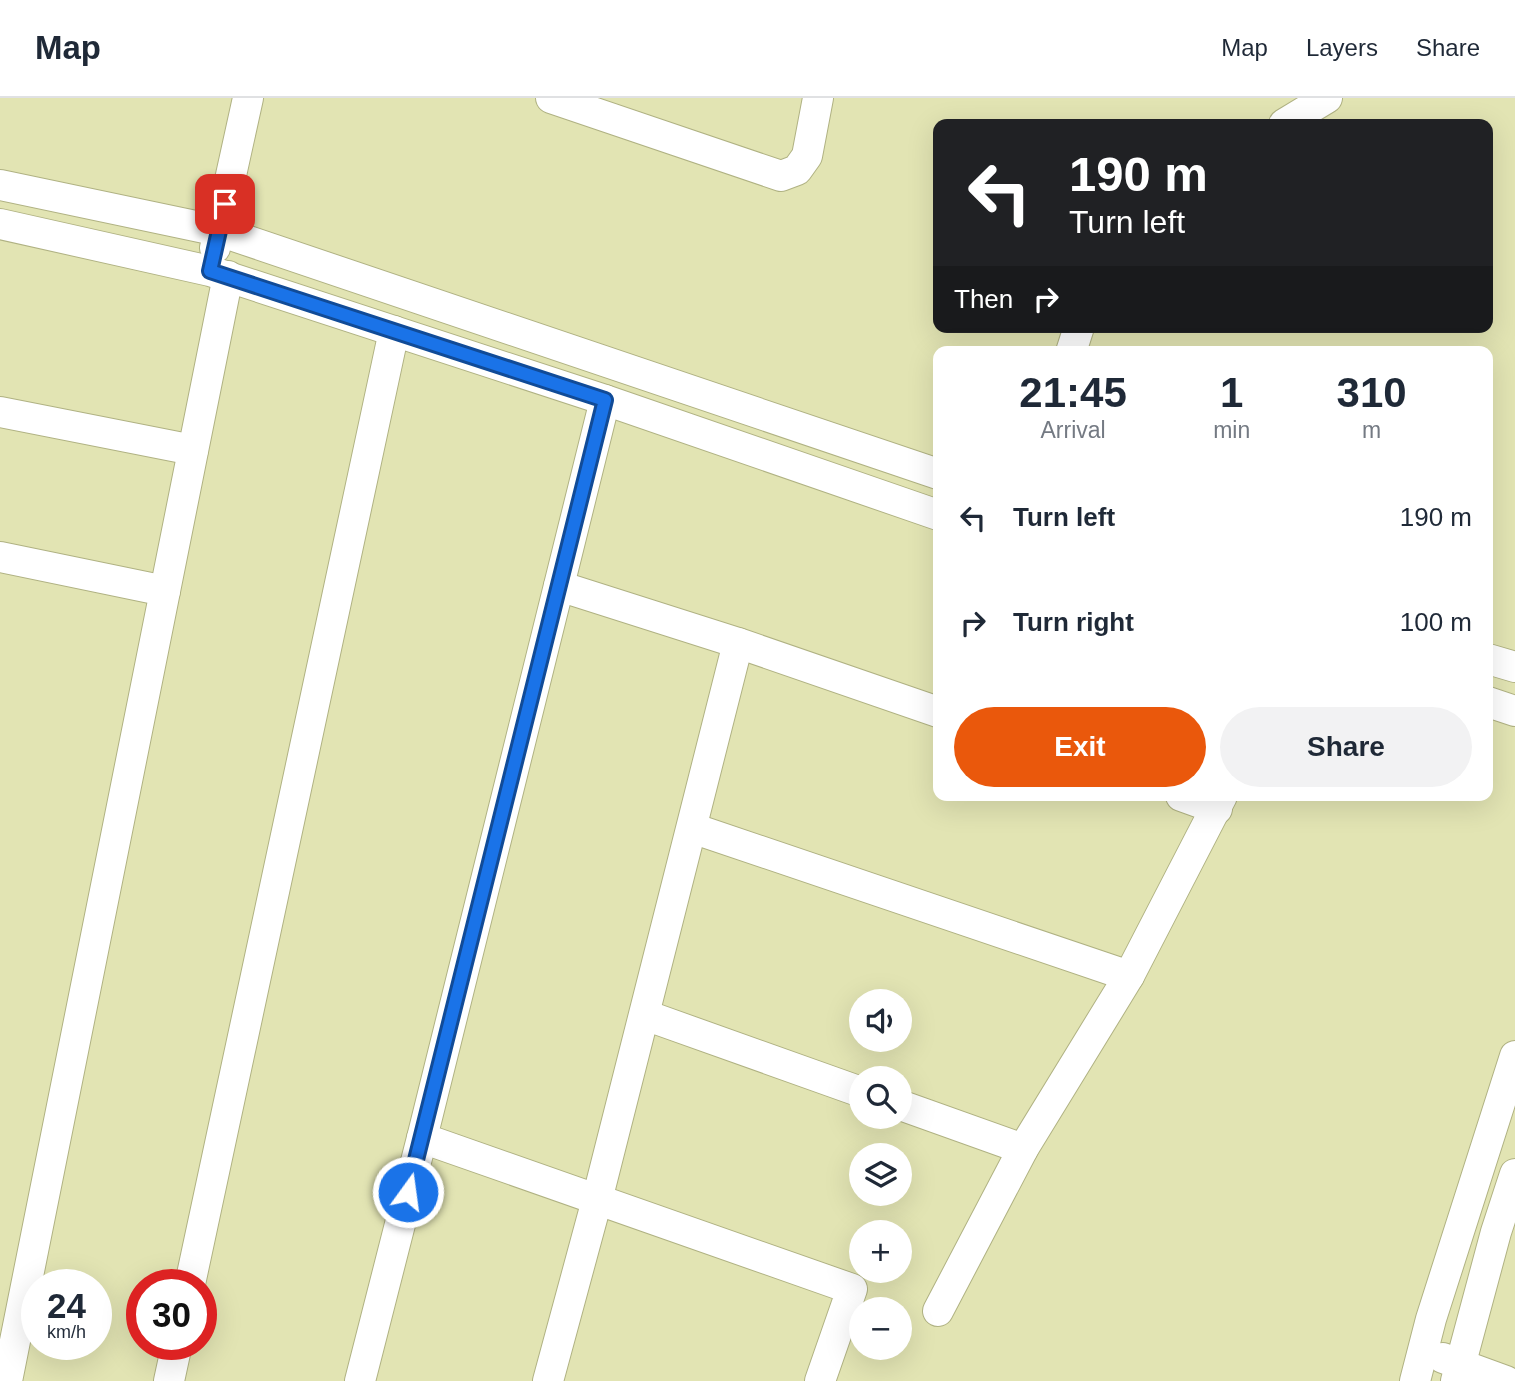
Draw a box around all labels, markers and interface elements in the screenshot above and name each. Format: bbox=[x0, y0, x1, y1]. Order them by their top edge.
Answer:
text: Map bbox=[35, 29, 101, 66]
text: Map bbox=[1221, 34, 1268, 61]
text: Layers bbox=[1306, 34, 1378, 61]
text: Share bbox=[1416, 34, 1480, 61]
icon: left bbox=[954, 147, 1045, 238]
text: 190 m bbox=[1069, 147, 1208, 201]
pin bbox=[195, 174, 255, 234]
icon: arrive bbox=[206, 185, 244, 223]
text: Turn left bbox=[1069, 204, 1185, 240]
icon: right bbox=[1027, 280, 1065, 318]
text: Then bbox=[954, 284, 1013, 314]
text: 21:45 bbox=[1019, 369, 1127, 416]
text: 1 bbox=[1220, 369, 1243, 416]
text: 310 bbox=[1337, 369, 1407, 416]
text: Arrival bbox=[1040, 417, 1106, 443]
text: min bbox=[1213, 417, 1250, 443]
text: m bbox=[1362, 417, 1381, 443]
icon: left bbox=[954, 499, 992, 537]
text: Turn left bbox=[1013, 502, 1115, 532]
text: 190 m bbox=[1400, 502, 1472, 532]
icon: right bbox=[954, 604, 992, 642]
text: Turn right bbox=[1013, 607, 1134, 637]
text: 100 m bbox=[1400, 607, 1472, 637]
button: Exit bbox=[954, 707, 1206, 787]
button: Share bbox=[1220, 707, 1472, 787]
map controls bbox=[849, 989, 912, 1360]
button: sound bbox=[849, 989, 912, 1052]
button: search bbox=[849, 1066, 912, 1129]
button: layers bbox=[849, 1143, 912, 1206]
position arrow bbox=[371, 1155, 445, 1229]
button: + bbox=[849, 1220, 912, 1283]
speed limit sign: 30 bbox=[126, 1269, 217, 1360]
text: 24 bbox=[47, 1286, 86, 1325]
button: − bbox=[849, 1297, 912, 1360]
text: km/h bbox=[47, 1322, 86, 1342]

